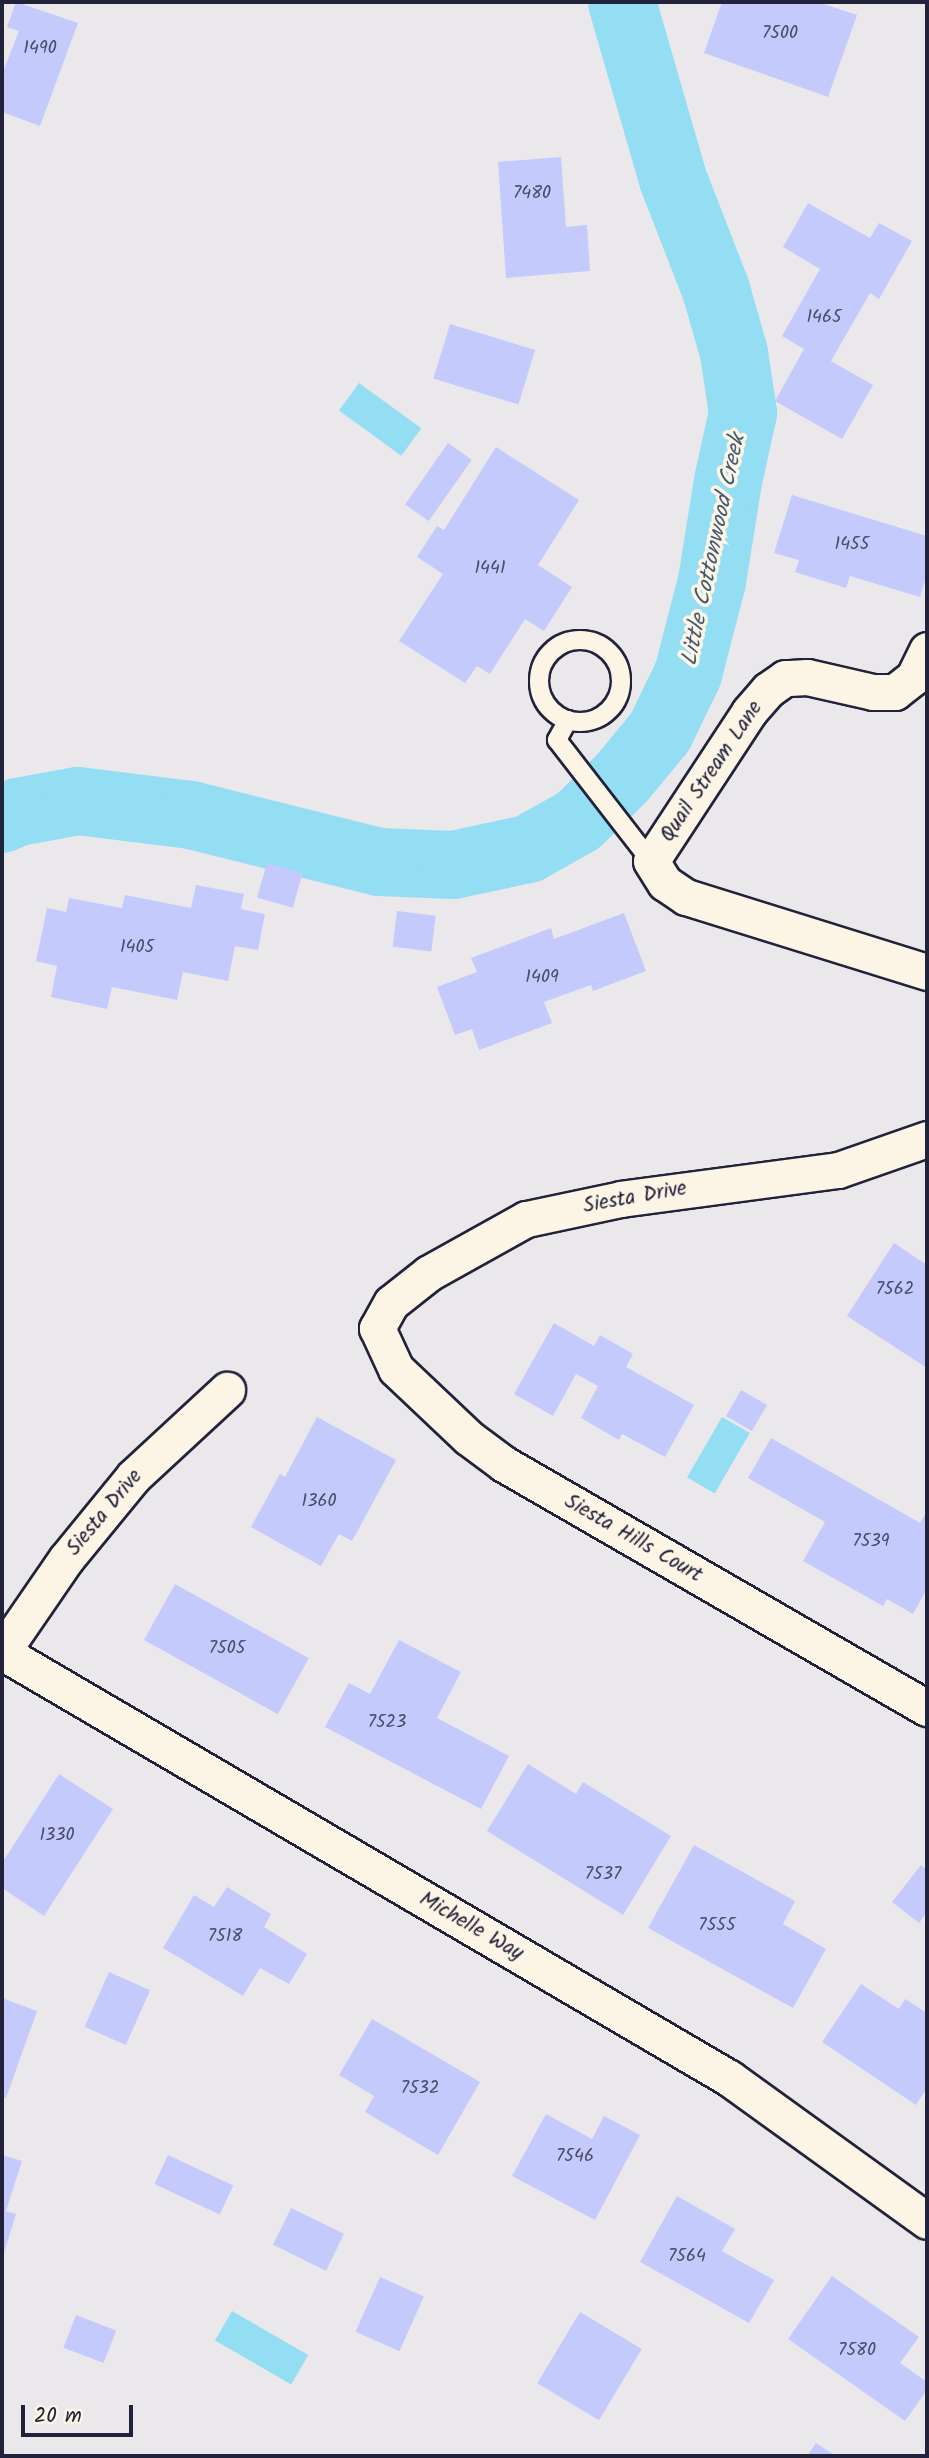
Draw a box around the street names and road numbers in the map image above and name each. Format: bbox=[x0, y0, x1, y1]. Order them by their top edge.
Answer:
street label: Quail Stream Lane bbox=[656, 697, 768, 847]
street label: Siesta Drive bbox=[581, 1176, 689, 1220]
street label: Siesta Drive bbox=[62, 1465, 148, 1561]
street label: Siesta Hills Court bbox=[560, 1489, 706, 1589]
street label: Michelle Way bbox=[415, 1887, 527, 1967]

